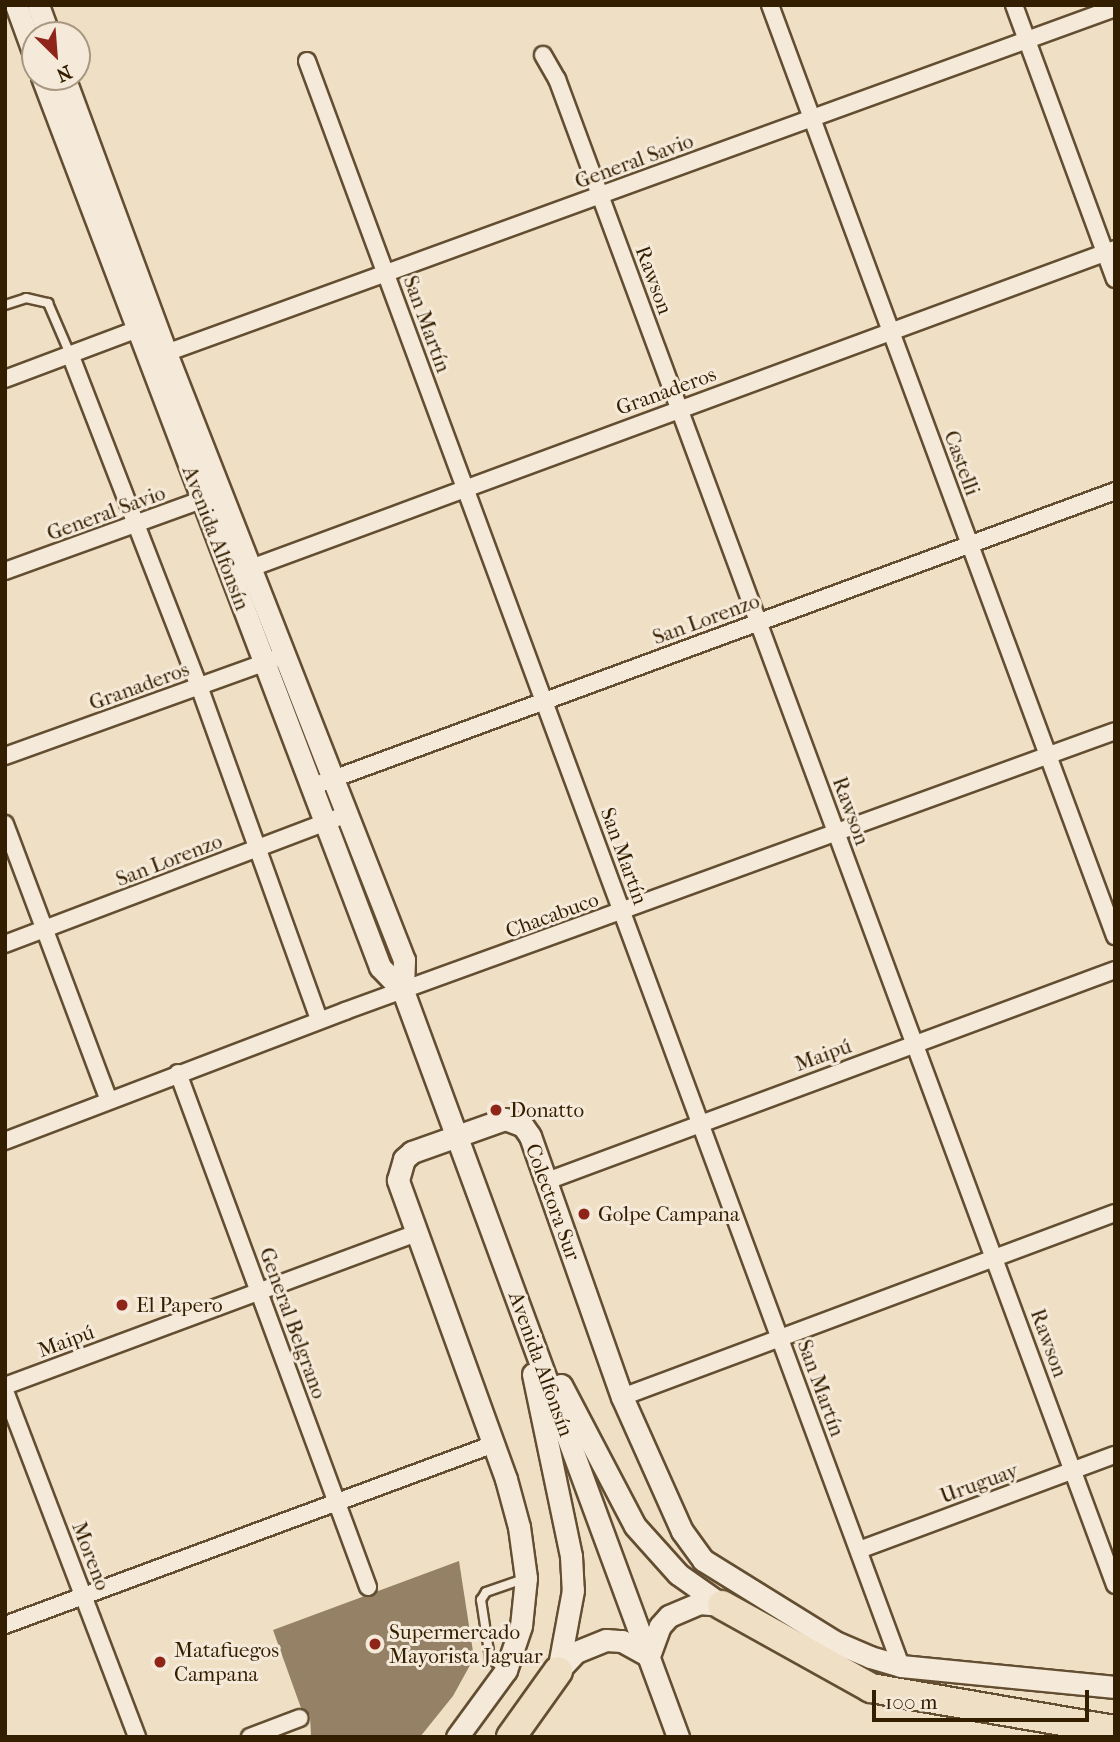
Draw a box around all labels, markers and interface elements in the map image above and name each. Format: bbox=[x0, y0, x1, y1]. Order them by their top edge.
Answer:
north arrow bbox=[21, 21, 91, 91]
text: N bbox=[53, 60, 75, 86]
street label: General Savio bbox=[571, 128, 697, 194]
street label: Rawson bbox=[630, 242, 678, 318]
street label: San Martín bbox=[398, 272, 456, 376]
street label: Granaderos bbox=[613, 361, 719, 421]
street label: Castelli bbox=[939, 427, 985, 499]
street label: Avenida Alfonsín bbox=[177, 462, 255, 614]
street label: General Savio bbox=[43, 480, 169, 546]
street label: San Lorenzo bbox=[649, 588, 763, 650]
street label: Granaderos bbox=[86, 656, 192, 716]
street label: Rawson bbox=[827, 773, 875, 849]
street label: San Martín bbox=[595, 804, 653, 908]
street label: San Lorenzo bbox=[112, 828, 226, 892]
street label: Chacabuco bbox=[502, 887, 602, 943]
street label: Maipú bbox=[791, 1033, 855, 1077]
place label: Donatto bbox=[510, 1097, 584, 1123]
marker: Donatto bbox=[488, 1102, 504, 1118]
street label: Colectora Sur bbox=[520, 1140, 586, 1264]
place label: Golpe Campana bbox=[598, 1201, 740, 1227]
marker: Golpe Campana bbox=[576, 1206, 592, 1222]
street label: General Belgrano bbox=[254, 1244, 332, 1402]
street label: Avenida Alfonsín bbox=[503, 1288, 579, 1440]
place label: El Papero bbox=[136, 1292, 223, 1318]
marker: El Papero bbox=[114, 1297, 130, 1313]
street label: Rawson bbox=[1025, 1305, 1073, 1381]
street label: Maipú bbox=[34, 1319, 98, 1363]
street label: San Martín bbox=[792, 1336, 850, 1440]
street label: Uruguay bbox=[937, 1457, 1021, 1509]
street label: Moreno bbox=[66, 1518, 116, 1594]
place label: Supermercado Mayorista Jaguar bbox=[389, 1619, 543, 1669]
marker: Supermercado Mayorista Jaguar bbox=[367, 1636, 383, 1652]
place label: Matafuegos Campana bbox=[174, 1637, 279, 1687]
marker: Matafuegos Campana bbox=[152, 1654, 168, 1670]
scale bar bbox=[875, 1676, 1092, 1720]
text: 100 m bbox=[885, 1690, 938, 1714]

